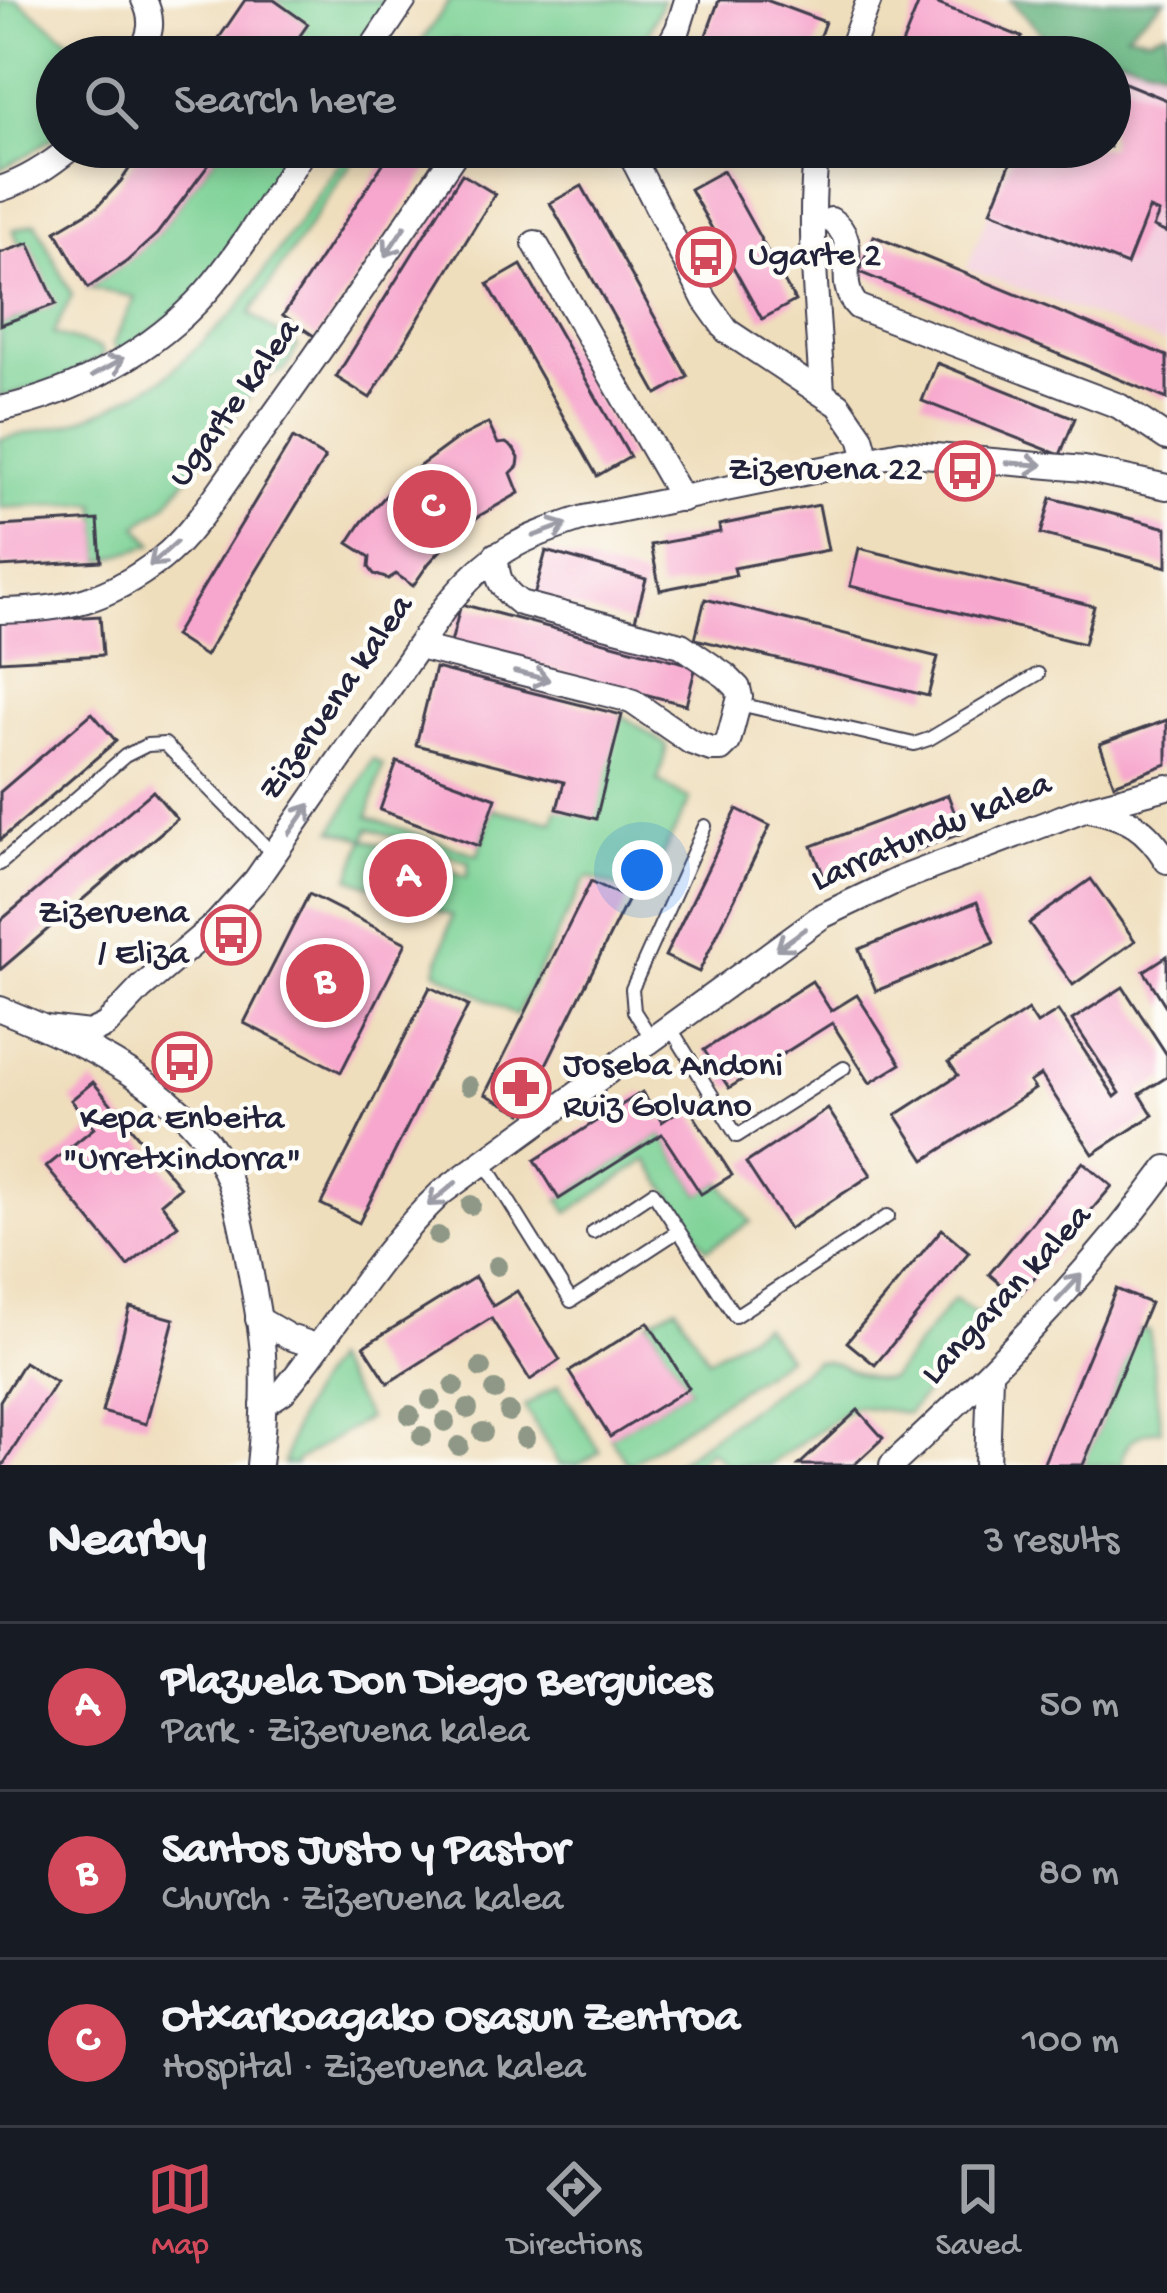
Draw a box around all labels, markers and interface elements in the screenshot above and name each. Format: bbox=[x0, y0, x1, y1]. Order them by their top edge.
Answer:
search box bbox=[36, 36, 1131, 168]
icon: search bbox=[78, 69, 144, 135]
text: Search here bbox=[174, 76, 396, 129]
one-way arrow bbox=[383, 224, 408, 258]
bus stop icon: Ugarte 2 bbox=[675, 226, 737, 288]
place label: Ugarte 2 bbox=[748, 236, 881, 279]
street label: Ugarte kalea bbox=[160, 310, 312, 497]
one-way arrow bbox=[90, 355, 125, 378]
bus stop icon: Zizeruena 22 bbox=[934, 440, 996, 502]
place label: Zizeruena 22 bbox=[728, 450, 923, 493]
one-way arrow bbox=[1005, 453, 1044, 476]
pin: C bbox=[393, 464, 471, 554]
one-way arrow bbox=[531, 517, 568, 539]
one-way arrow bbox=[149, 539, 179, 567]
street label: Zizeruena kalea bbox=[251, 587, 426, 810]
one-way arrow bbox=[512, 666, 550, 688]
street label: Larratundu kalea bbox=[806, 764, 1059, 904]
one-way arrow bbox=[287, 802, 312, 836]
pin: A bbox=[369, 833, 447, 923]
your location bbox=[612, 840, 672, 900]
place label: Zizeruena / Eliza bbox=[38, 893, 190, 977]
bus stop icon: Zizeruena / Eliza bbox=[200, 904, 262, 966]
one-way arrow bbox=[775, 925, 808, 951]
pin: B bbox=[286, 938, 364, 1028]
bus stop icon: Kepa Enbeita "Urretxindorra" bbox=[151, 1031, 213, 1093]
place label: Joseba Andoni Ruiz Golvano bbox=[563, 1046, 783, 1130]
pharmacy icon: Joseba Andoni Ruiz Golvano bbox=[490, 1057, 552, 1119]
place label: Kepa Enbeita "Urretxindorra" bbox=[63, 1099, 301, 1183]
one-way arrow bbox=[427, 1180, 459, 1206]
street label: Langaran kalea bbox=[913, 1196, 1103, 1395]
one-way arrow bbox=[1054, 1273, 1082, 1303]
text: Nearby bbox=[48, 1513, 206, 1573]
text: 3 results bbox=[984, 1520, 1119, 1566]
text: Plazuela Don Diego Berguices bbox=[162, 1657, 712, 1710]
text: A bbox=[75, 1684, 99, 1730]
text: 50 m bbox=[1039, 1684, 1119, 1730]
text: Park · Zizeruena kalea bbox=[162, 1710, 529, 1756]
text: Santos Justo y Pastor bbox=[162, 1825, 569, 1878]
text: B bbox=[77, 1852, 97, 1898]
text: 80 m bbox=[1039, 1852, 1119, 1898]
text: Church · Zizeruena kalea bbox=[162, 1878, 563, 1924]
text: Otxarkoagako Osasun Zentroa bbox=[162, 1993, 740, 2046]
text: C bbox=[76, 2020, 98, 2066]
text: 100 m bbox=[1022, 2020, 1119, 2066]
text: Hospital · Zizeruena kalea bbox=[162, 2046, 585, 2092]
tab: Map bbox=[147, 2156, 213, 2266]
tab: Directions bbox=[507, 2156, 641, 2266]
tab: Saved bbox=[935, 2156, 1020, 2266]

